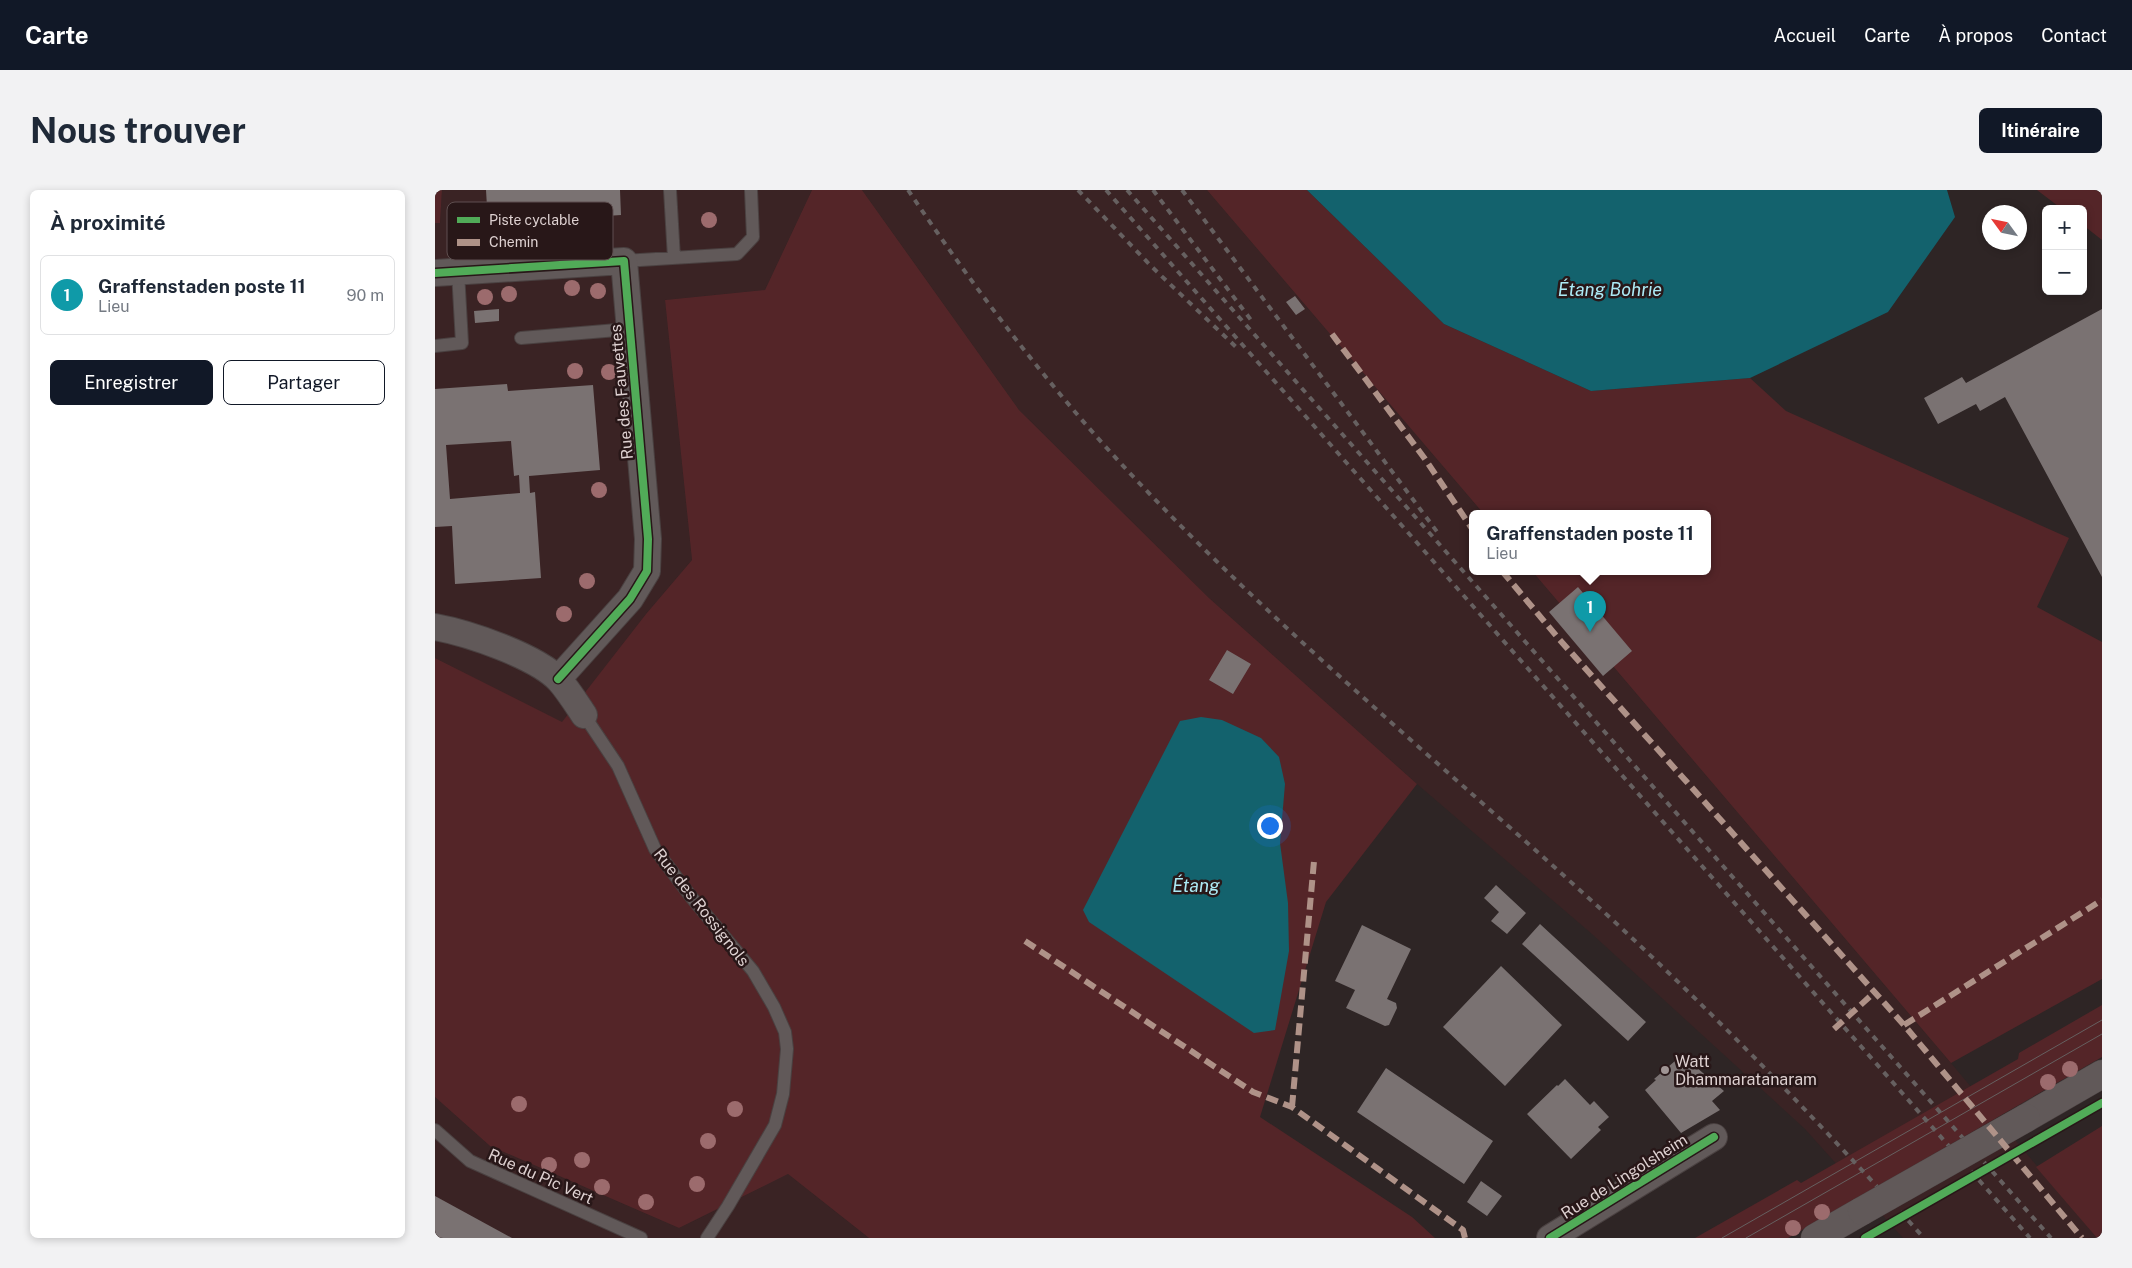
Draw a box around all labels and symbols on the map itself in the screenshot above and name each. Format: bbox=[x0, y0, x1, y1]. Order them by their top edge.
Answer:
legend bbox=[447, 202, 613, 260]
north arrow bbox=[1982, 205, 2027, 250]
text: Piste cyclable bbox=[489, 212, 579, 228]
text: Chemin bbox=[489, 234, 538, 250]
water label: Étang Bohrie bbox=[1558, 278, 1662, 300]
street label: Rue des Fauvettes bbox=[606, 324, 637, 460]
pin: 1 bbox=[1574, 591, 1606, 632]
your location bbox=[1257, 813, 1283, 839]
street label: Rue des Rossignols bbox=[650, 845, 753, 970]
water label: Étang bbox=[1172, 874, 1220, 896]
place label: Watt Dhammaratanaram bbox=[1675, 1052, 1817, 1089]
marker: Watt Dhammaratanaram bbox=[1659, 1064, 1671, 1076]
street label: Rue de Lingolsheim bbox=[1558, 1130, 1691, 1223]
street label: Rue du Pic Vert bbox=[485, 1145, 596, 1208]

